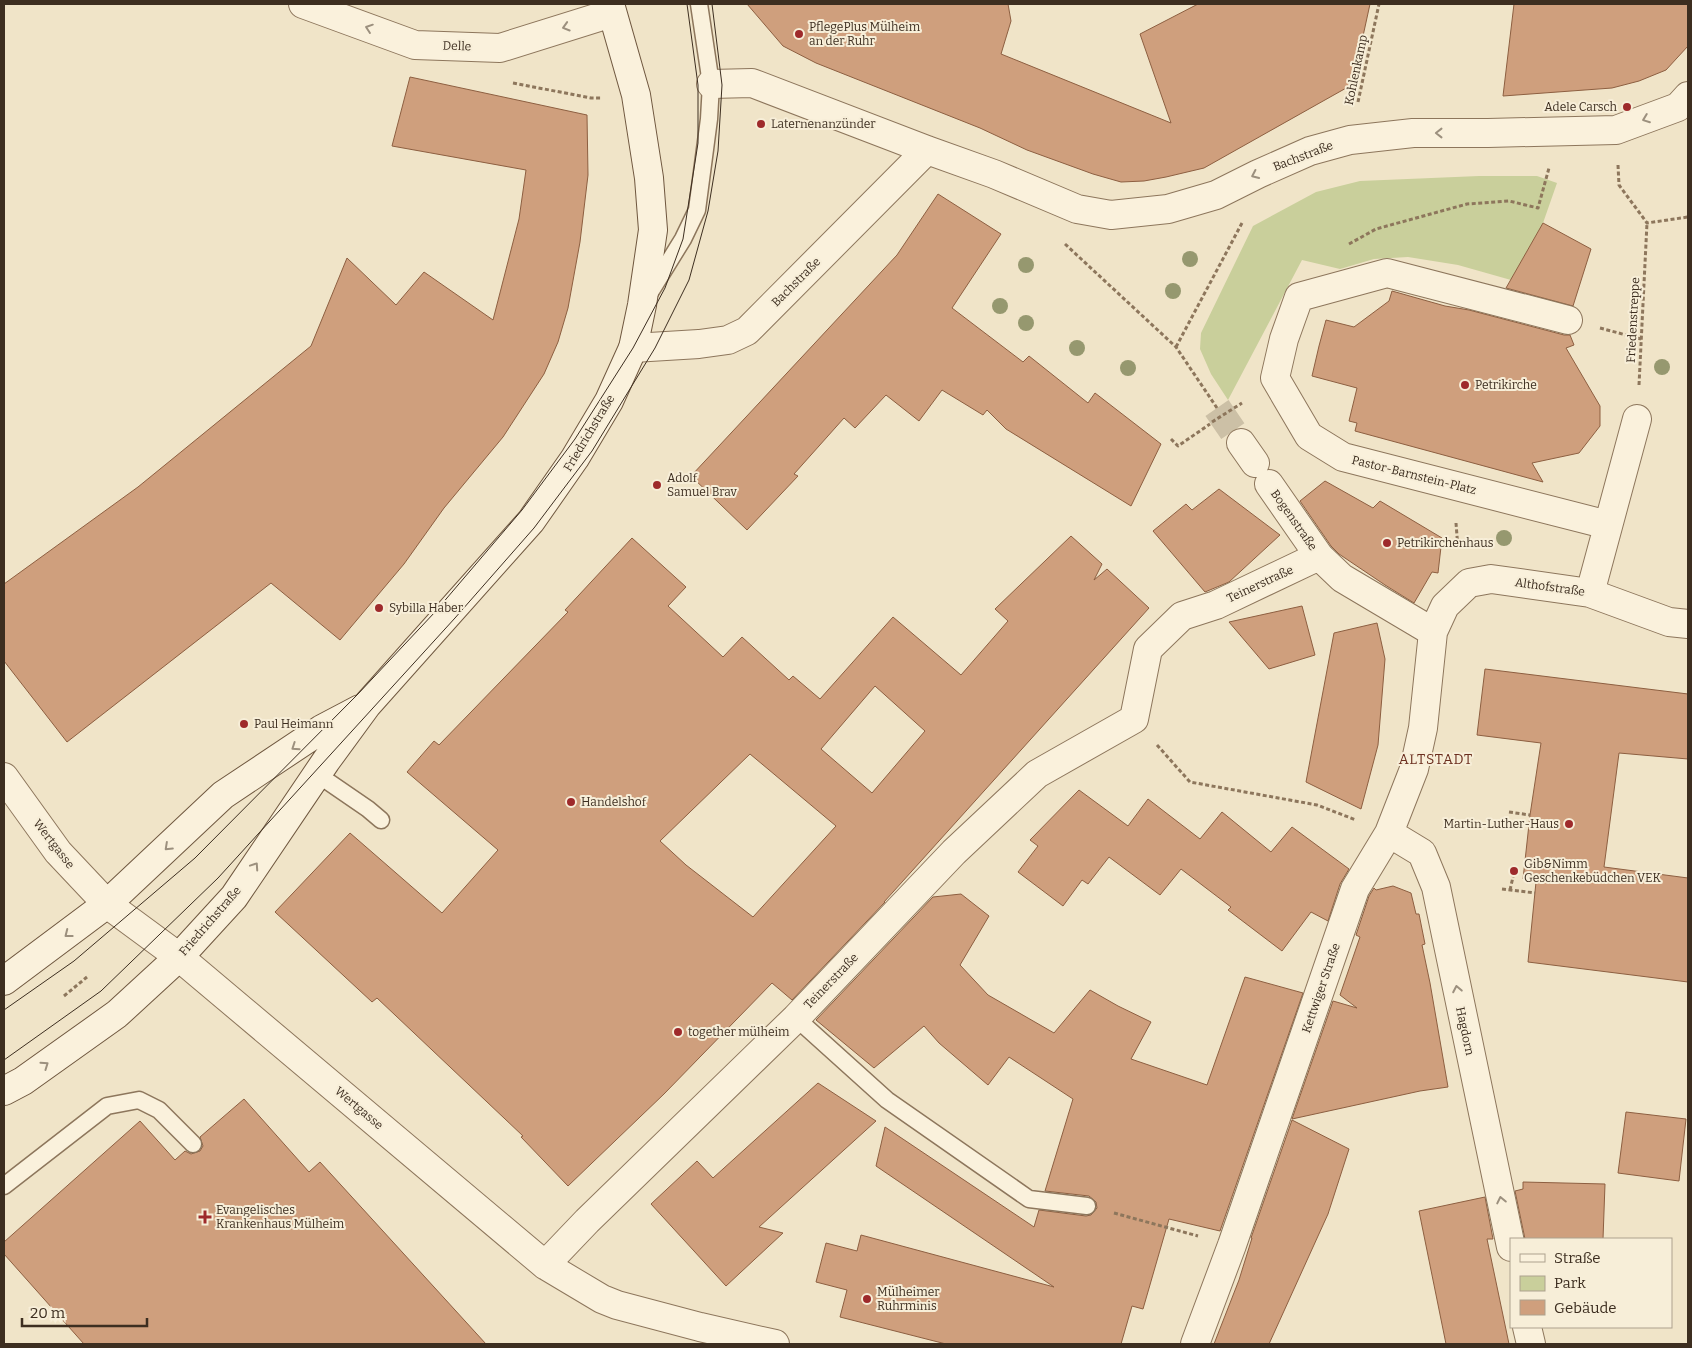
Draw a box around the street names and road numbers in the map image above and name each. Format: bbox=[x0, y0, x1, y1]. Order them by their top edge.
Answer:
street label: Kohlenkamp bbox=[1342, 34, 1370, 106]
street label: Delle bbox=[442, 39, 472, 53]
street label: Bachstraße bbox=[1271, 138, 1335, 174]
street label: Bachstraße bbox=[769, 255, 823, 309]
street label: Friedenstreppe bbox=[1624, 277, 1642, 363]
street label: Friedrichstraße bbox=[561, 392, 617, 474]
street label: Pastor-Barnstein-Platz bbox=[1350, 453, 1478, 497]
street label: Bogenstraße bbox=[1268, 487, 1320, 553]
street label: Teinerstraße bbox=[1225, 563, 1295, 605]
street label: Althofstraße bbox=[1514, 575, 1586, 599]
street label: Wertgasse bbox=[30, 817, 78, 871]
street label: Friedrichstraße bbox=[176, 884, 244, 958]
street label: Kettwiger Straße bbox=[1299, 941, 1343, 1035]
street label: Teinerstraße bbox=[801, 950, 861, 1012]
street label: Hagdorn bbox=[1453, 1005, 1477, 1057]
street label: Wertgasse bbox=[332, 1084, 386, 1132]

